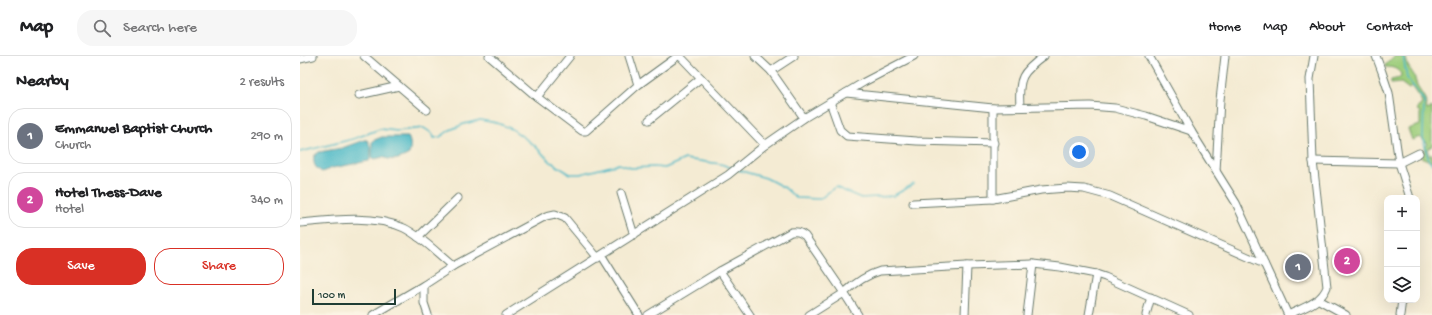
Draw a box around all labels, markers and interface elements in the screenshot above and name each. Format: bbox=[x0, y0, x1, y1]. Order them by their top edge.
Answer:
search box bbox=[77, 10, 357, 46]
text: Map bbox=[20, 16, 53, 39]
icon: search bbox=[91, 17, 113, 39]
text: Search here bbox=[123, 19, 197, 37]
text: Home bbox=[1209, 19, 1241, 36]
text: Map bbox=[1263, 19, 1287, 36]
text: About bbox=[1309, 19, 1345, 36]
text: Contact bbox=[1367, 19, 1412, 36]
text: Nearby bbox=[16, 72, 69, 92]
text: 2 results bbox=[239, 75, 284, 90]
text: Emmanuel Baptist Church bbox=[55, 120, 212, 138]
text: 1 bbox=[27, 129, 33, 144]
text: 290 m bbox=[250, 129, 283, 144]
text: Church bbox=[55, 138, 91, 153]
your location bbox=[1069, 142, 1089, 162]
text: Hotel Thess-Dave bbox=[55, 184, 162, 202]
text: 2 bbox=[27, 193, 33, 208]
text: 340 m bbox=[250, 193, 283, 208]
map controls bbox=[1384, 195, 1420, 303]
button: + bbox=[1384, 195, 1420, 231]
text: Hotel bbox=[55, 202, 84, 217]
button: − bbox=[1384, 231, 1420, 267]
pin: 2 bbox=[1334, 246, 1360, 276]
button: Save bbox=[16, 248, 146, 285]
button: Share bbox=[154, 248, 284, 285]
pin: 1 bbox=[1285, 252, 1311, 282]
button: layers bbox=[1384, 267, 1420, 303]
scale bar bbox=[312, 287, 396, 306]
text: 100 m bbox=[318, 290, 345, 302]

